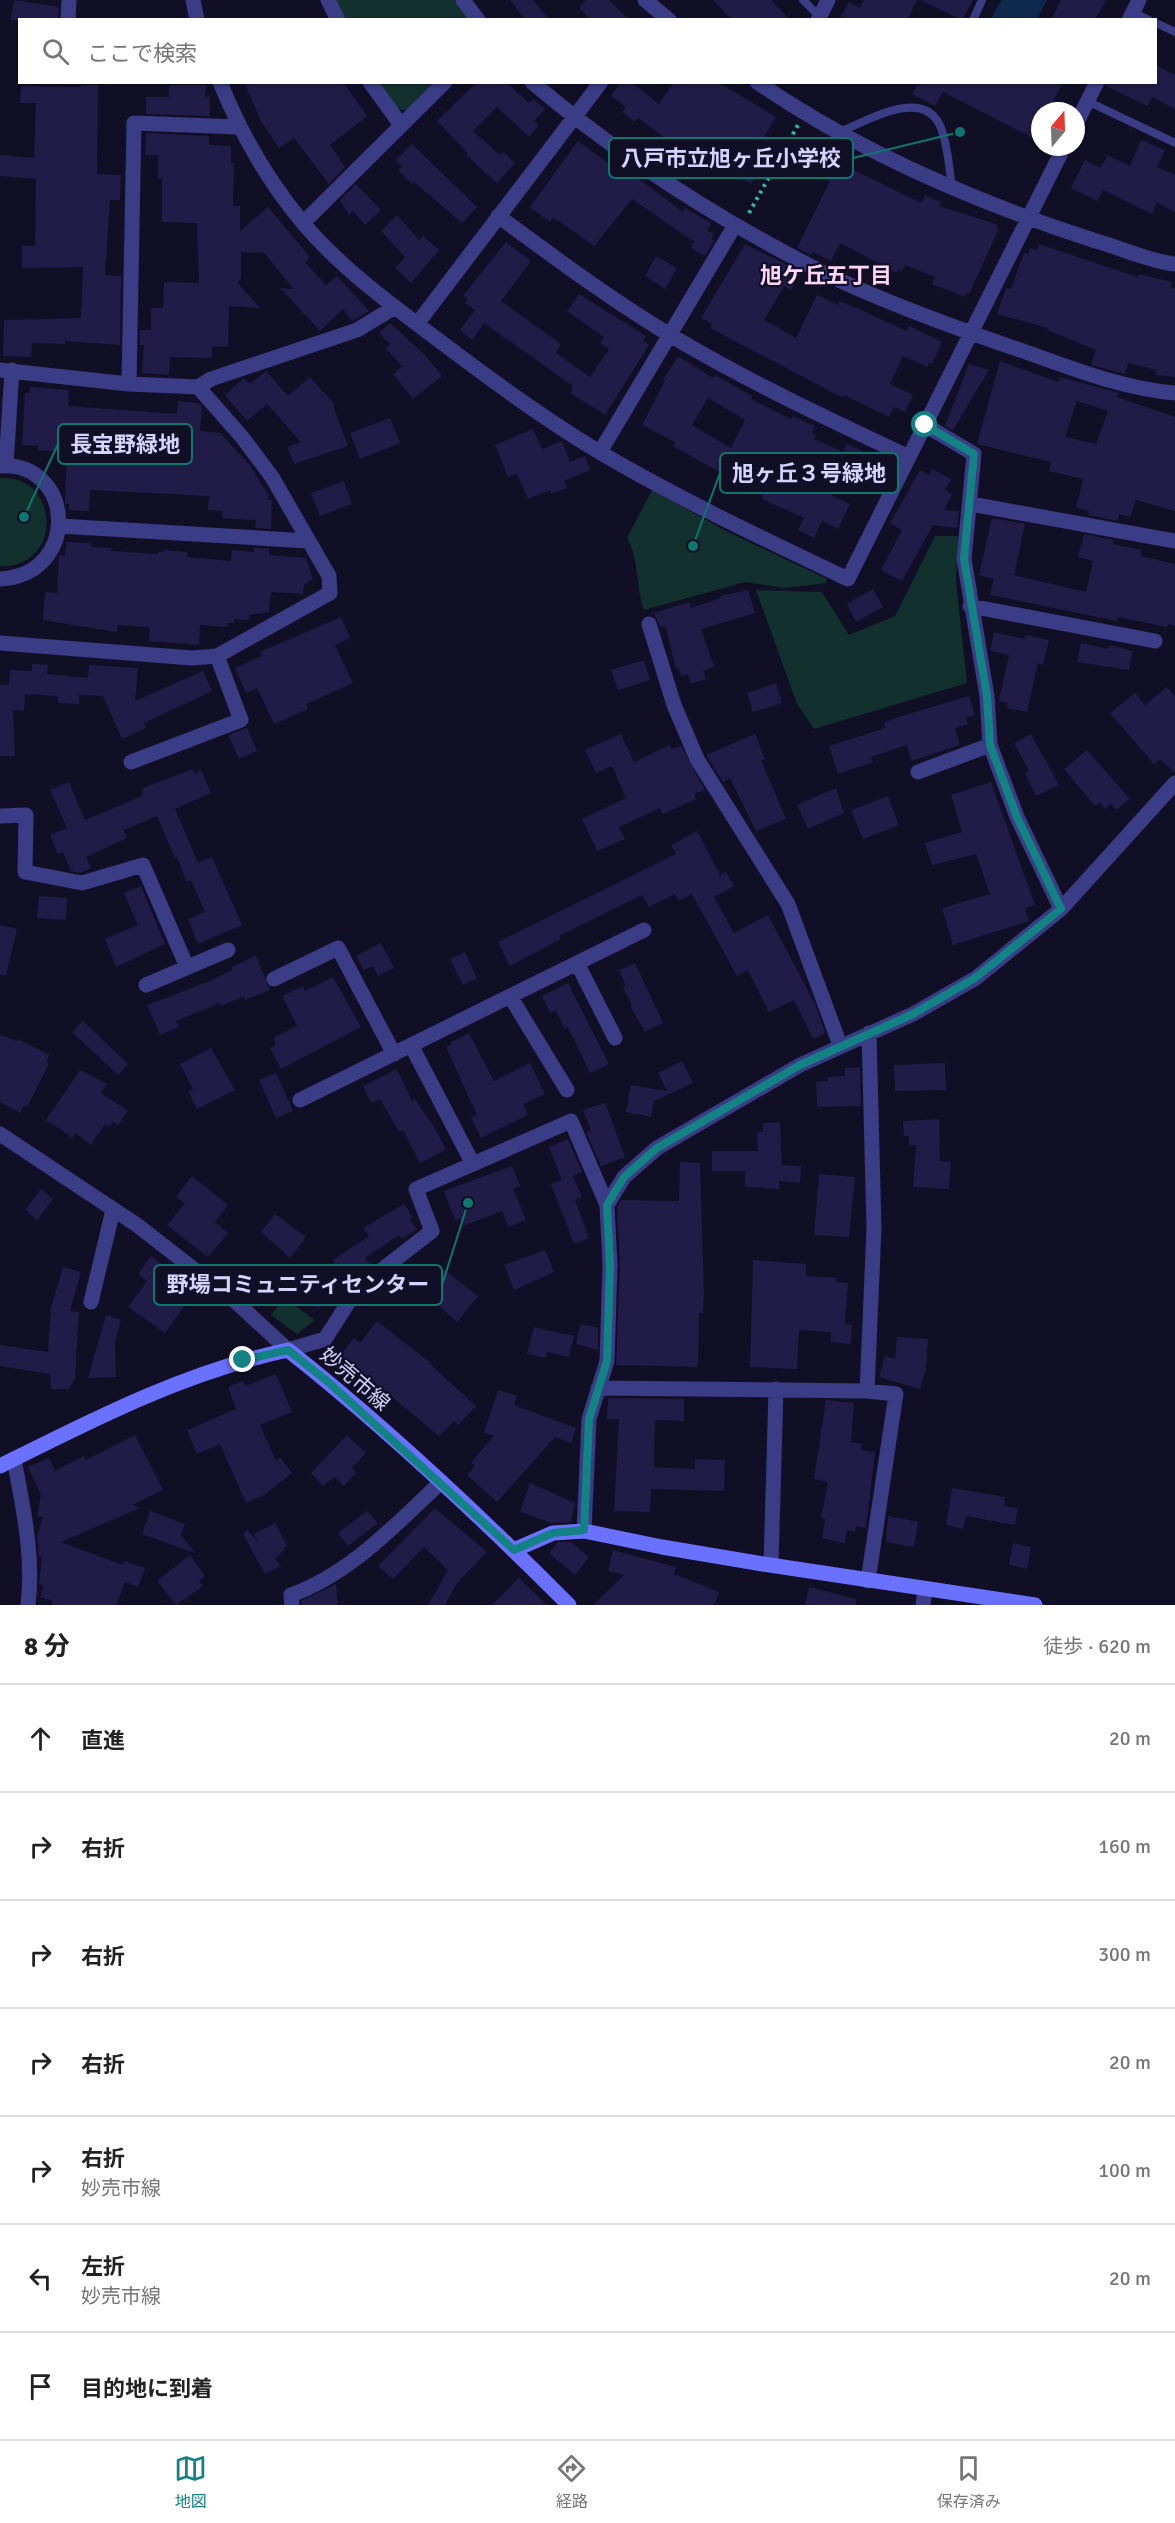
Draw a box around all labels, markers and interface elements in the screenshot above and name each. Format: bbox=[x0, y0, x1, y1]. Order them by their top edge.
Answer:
search box bbox=[18, 18, 1157, 84]
icon: search bbox=[39, 35, 72, 68]
text: ここで検索 bbox=[87, 40, 197, 67]
north arrow bbox=[1031, 102, 1085, 156]
callout: 八戸市立旭ヶ丘小学校 bbox=[609, 138, 853, 178]
text: 八戸市立旭ヶ丘小学校 bbox=[621, 145, 841, 172]
district label: 旭ケ丘五丁目 bbox=[760, 262, 892, 289]
route start bbox=[911, 411, 937, 437]
callout: 長宝野緑地 bbox=[58, 424, 192, 464]
text: 長宝野緑地 bbox=[70, 431, 180, 458]
callout: 旭ヶ丘３号緑地 bbox=[720, 453, 898, 493]
text: 旭ヶ丘３号緑地 bbox=[732, 460, 886, 487]
callout: 野場コミュニティセンター bbox=[154, 1265, 442, 1305]
text: 野場コミュニティセンター bbox=[167, 1271, 429, 1298]
street label: 妙売市線 bbox=[315, 1342, 395, 1416]
route end bbox=[229, 1346, 255, 1372]
text: 8 分 bbox=[24, 1631, 70, 1663]
text: 徒歩 · 620 m bbox=[1043, 1634, 1151, 1659]
icon: ahead bbox=[24, 1722, 57, 1755]
text: 20 m bbox=[1109, 1726, 1151, 1751]
text: 直進 bbox=[81, 1727, 125, 1754]
icon: right bbox=[24, 1830, 57, 1863]
text: 160 m bbox=[1098, 1834, 1151, 1859]
text: 右折 bbox=[81, 1835, 125, 1862]
icon: right bbox=[24, 1938, 57, 1971]
text: 300 m bbox=[1098, 1942, 1151, 1967]
text: 右折 bbox=[81, 1943, 125, 1970]
icon: right bbox=[24, 2046, 57, 2079]
text: 20 m bbox=[1109, 2050, 1151, 2075]
text: 右折 bbox=[81, 2051, 125, 2078]
text: 右折 bbox=[81, 2145, 125, 2172]
icon: right bbox=[24, 2154, 57, 2187]
text: 100 m bbox=[1098, 2158, 1151, 2183]
text: 妙売市線 bbox=[81, 2176, 161, 2201]
text: 左折 bbox=[81, 2253, 125, 2280]
icon: left bbox=[24, 2262, 57, 2295]
text: 20 m bbox=[1109, 2266, 1151, 2291]
text: 妙売市線 bbox=[81, 2284, 161, 2309]
icon: arrive bbox=[24, 2370, 57, 2403]
text: 目的地に到着 bbox=[81, 2375, 213, 2402]
tab: 地図 bbox=[174, 2452, 207, 2512]
tab: 経路 bbox=[555, 2452, 588, 2512]
tab: 保存済み bbox=[937, 2452, 1001, 2512]

